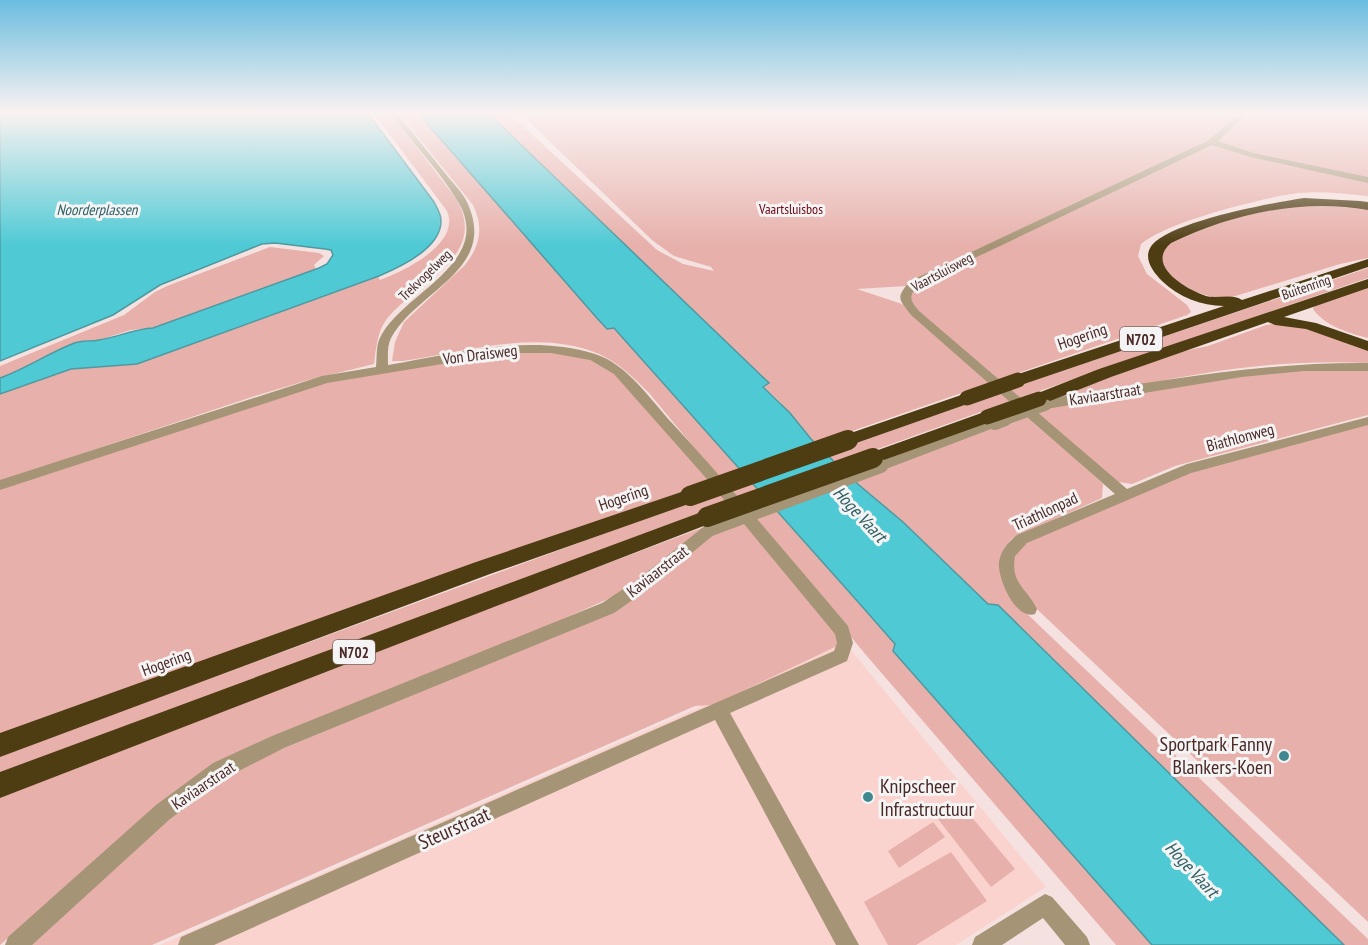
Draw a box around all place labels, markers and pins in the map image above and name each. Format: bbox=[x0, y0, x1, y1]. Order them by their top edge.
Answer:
place label: Sportpark Fanny Blankers-Koen bbox=[1160, 731, 1272, 780]
marker: Sportpark Fanny Blankers-Koen bbox=[1277, 749, 1291, 763]
place label: Knipscheer Infrastructuur bbox=[880, 773, 974, 822]
marker: Knipscheer Infrastructuur bbox=[861, 790, 875, 804]

